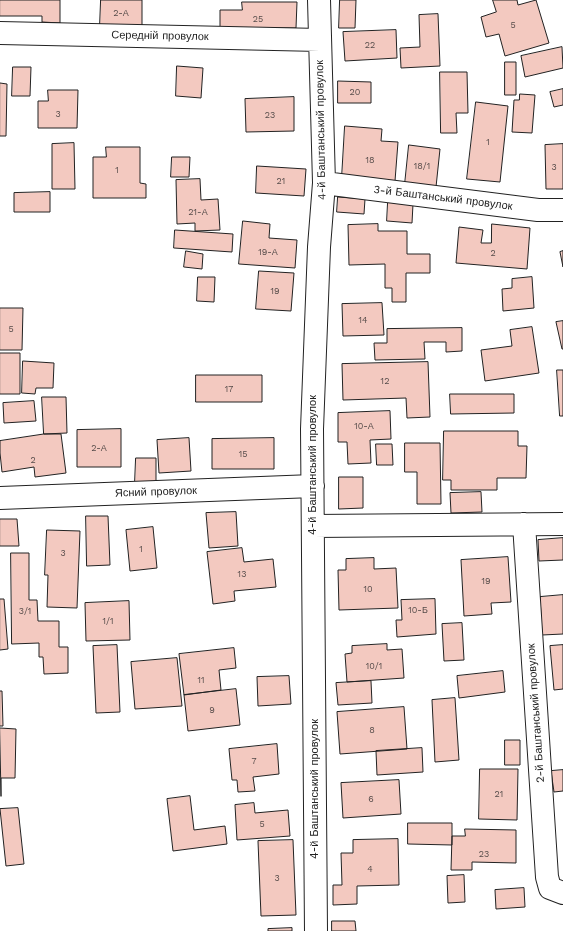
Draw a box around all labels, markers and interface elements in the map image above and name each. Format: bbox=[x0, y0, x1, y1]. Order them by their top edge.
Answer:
house number: 2-А bbox=[113, 8, 129, 18]
house number: 25 bbox=[253, 14, 263, 24]
house number: 5 bbox=[510, 20, 516, 30]
street label: Середній провулок bbox=[111, 29, 209, 43]
house number: 22 bbox=[365, 40, 375, 50]
street label: 4-й Баштанський провулок bbox=[313, 60, 329, 200]
house number: 20 bbox=[350, 87, 360, 97]
house number: 3 bbox=[55, 109, 61, 119]
house number: 23 bbox=[265, 110, 275, 120]
house number: 1 bbox=[486, 137, 490, 147]
house number: 18 bbox=[365, 155, 375, 165]
house number: 18/1 bbox=[414, 161, 430, 171]
house number: 3 bbox=[551, 162, 557, 172]
house number: 1 bbox=[115, 165, 119, 175]
house number: 21 bbox=[277, 176, 285, 186]
street label: 3-й Баштанський провулок bbox=[373, 183, 513, 213]
house number: 21-А bbox=[188, 207, 208, 217]
house number: 19-А bbox=[258, 247, 278, 257]
house number: 2 bbox=[490, 248, 496, 258]
house number: 19 bbox=[270, 286, 280, 296]
house number: 14 bbox=[358, 315, 368, 325]
house number: 5 bbox=[8, 324, 14, 334]
house number: 12 bbox=[381, 376, 389, 386]
house number: 17 bbox=[225, 384, 233, 394]
street label: 4-й Баштанський провулок bbox=[306, 395, 320, 535]
house number: 10-А bbox=[354, 421, 374, 431]
house number: 2-А bbox=[91, 443, 107, 453]
house number: 15 bbox=[239, 449, 247, 459]
house number: 2 bbox=[30, 455, 36, 465]
street label: Ясний провулок bbox=[115, 484, 197, 500]
house number: 1 bbox=[139, 544, 143, 554]
house number: 3 bbox=[60, 548, 66, 558]
house number: 13 bbox=[238, 569, 246, 579]
house number: 19 bbox=[481, 576, 491, 586]
house number: 10 bbox=[363, 584, 373, 594]
house number: 10-Б bbox=[408, 605, 428, 615]
house number: 3/1 bbox=[19, 606, 31, 616]
house number: 1/1 bbox=[103, 616, 113, 626]
street label: 2-й Баштанський провулок bbox=[525, 643, 547, 783]
house number: 10/1 bbox=[366, 661, 382, 671]
house number: 11 bbox=[197, 675, 205, 685]
house number: 9 bbox=[209, 705, 215, 715]
street label: 4-й Баштанський провулок bbox=[308, 719, 322, 859]
house number: 8 bbox=[369, 725, 375, 735]
house number: 7 bbox=[251, 756, 257, 766]
house number: 21 bbox=[495, 789, 503, 799]
house number: 6 bbox=[368, 794, 374, 804]
house number: 5 bbox=[259, 819, 265, 829]
house number: 23 bbox=[479, 849, 489, 859]
house number: 4 bbox=[367, 864, 373, 874]
house number: 3 bbox=[274, 873, 280, 883]

